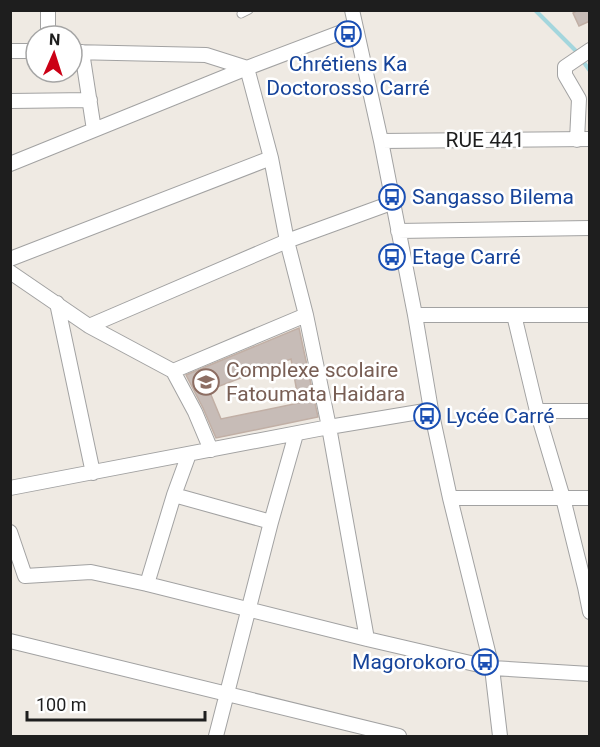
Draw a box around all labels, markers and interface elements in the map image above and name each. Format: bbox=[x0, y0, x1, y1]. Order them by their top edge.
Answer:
bus stop icon: Chrétiens Ka Doctorosso Carré bbox=[333, 19, 363, 49]
north arrow bbox=[24, 24, 84, 84]
text: N bbox=[49, 30, 61, 49]
place label: Chrétiens Ka Doctorosso Carré bbox=[266, 52, 430, 100]
street label: RUE 441 bbox=[445, 128, 525, 152]
bus stop icon: Sangasso Bilema bbox=[377, 182, 407, 212]
place label: Sangasso Bilema bbox=[412, 185, 574, 209]
bus stop icon: Etage Carré bbox=[377, 242, 407, 272]
place label: Etage Carré bbox=[412, 245, 521, 269]
place label: Complexe scolaire Fatoumata Haidara bbox=[226, 358, 405, 406]
school or university icon: Complexe scolaire Fatoumata Haidara bbox=[191, 367, 221, 397]
bus stop icon: Lycée Carré bbox=[412, 401, 442, 431]
place label: Lycée Carré bbox=[446, 404, 555, 428]
bus stop icon: Magorokoro bbox=[470, 647, 500, 677]
place label: Magorokoro bbox=[352, 650, 466, 674]
scale bar bbox=[27, 684, 206, 722]
text: 100 m bbox=[36, 694, 87, 715]

